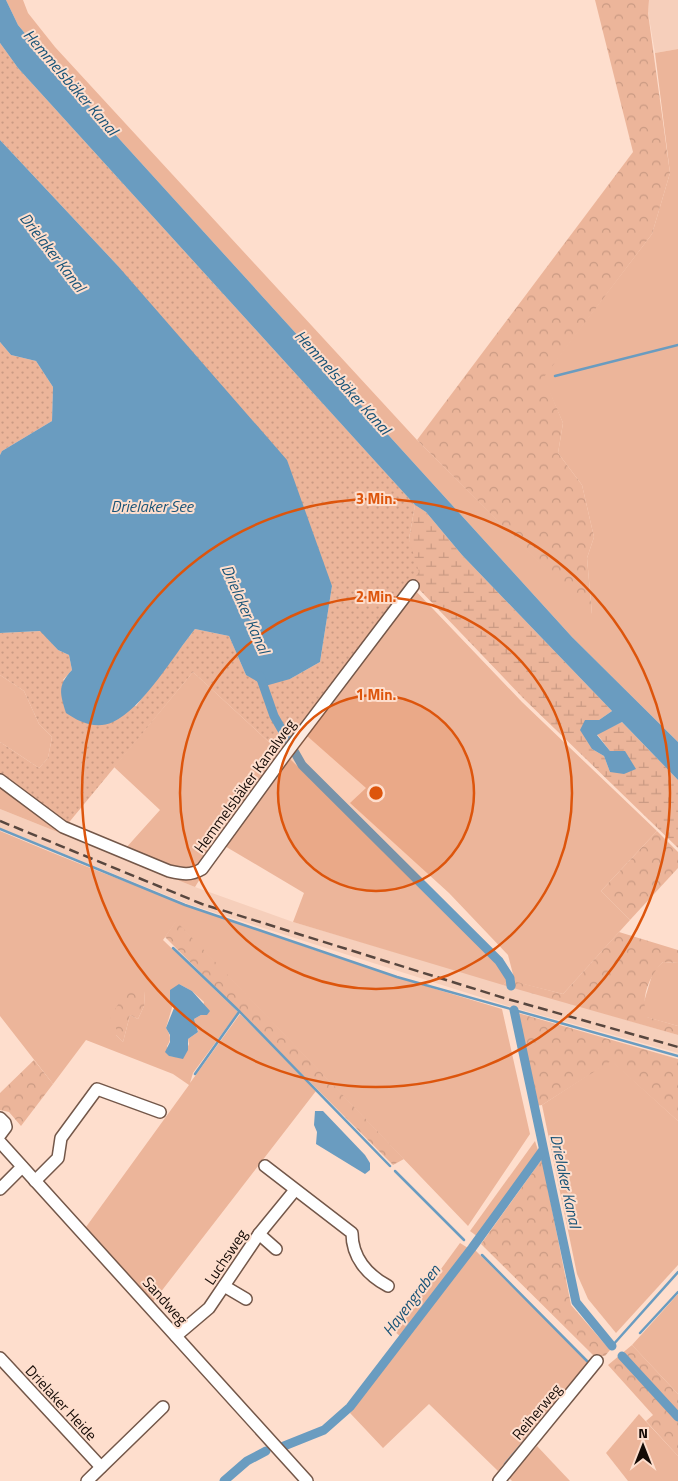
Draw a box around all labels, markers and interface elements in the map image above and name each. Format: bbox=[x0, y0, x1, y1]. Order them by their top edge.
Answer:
water label: Hemmelsbäker Kanal bbox=[18, 24, 125, 142]
water label: Drielaker Kanal bbox=[14, 207, 93, 298]
water label: Hemmelsbäker Kanal bbox=[289, 324, 398, 441]
text: 3 Min. bbox=[356, 487, 396, 510]
water label: Drielaker See bbox=[111, 494, 195, 518]
water label: Drielaker Kanal bbox=[216, 561, 277, 659]
text: 2 Min. bbox=[356, 585, 396, 608]
text: 1 Min. bbox=[356, 683, 396, 706]
street label: Hemmelsbäker Kanalweg bbox=[188, 714, 301, 858]
centre of rings bbox=[367, 784, 385, 802]
water label: Drielaker Kanal bbox=[544, 1132, 588, 1232]
street label: Luchsweg bbox=[198, 1224, 253, 1289]
water label: Hayengraben bbox=[376, 1258, 446, 1341]
street label: Sandweg bbox=[137, 1271, 194, 1330]
street label: Drielaker Heide bbox=[20, 1360, 103, 1446]
street label: Reiherweg bbox=[506, 1378, 567, 1445]
north arrow bbox=[618, 1421, 668, 1471]
text: N bbox=[638, 1422, 648, 1443]

